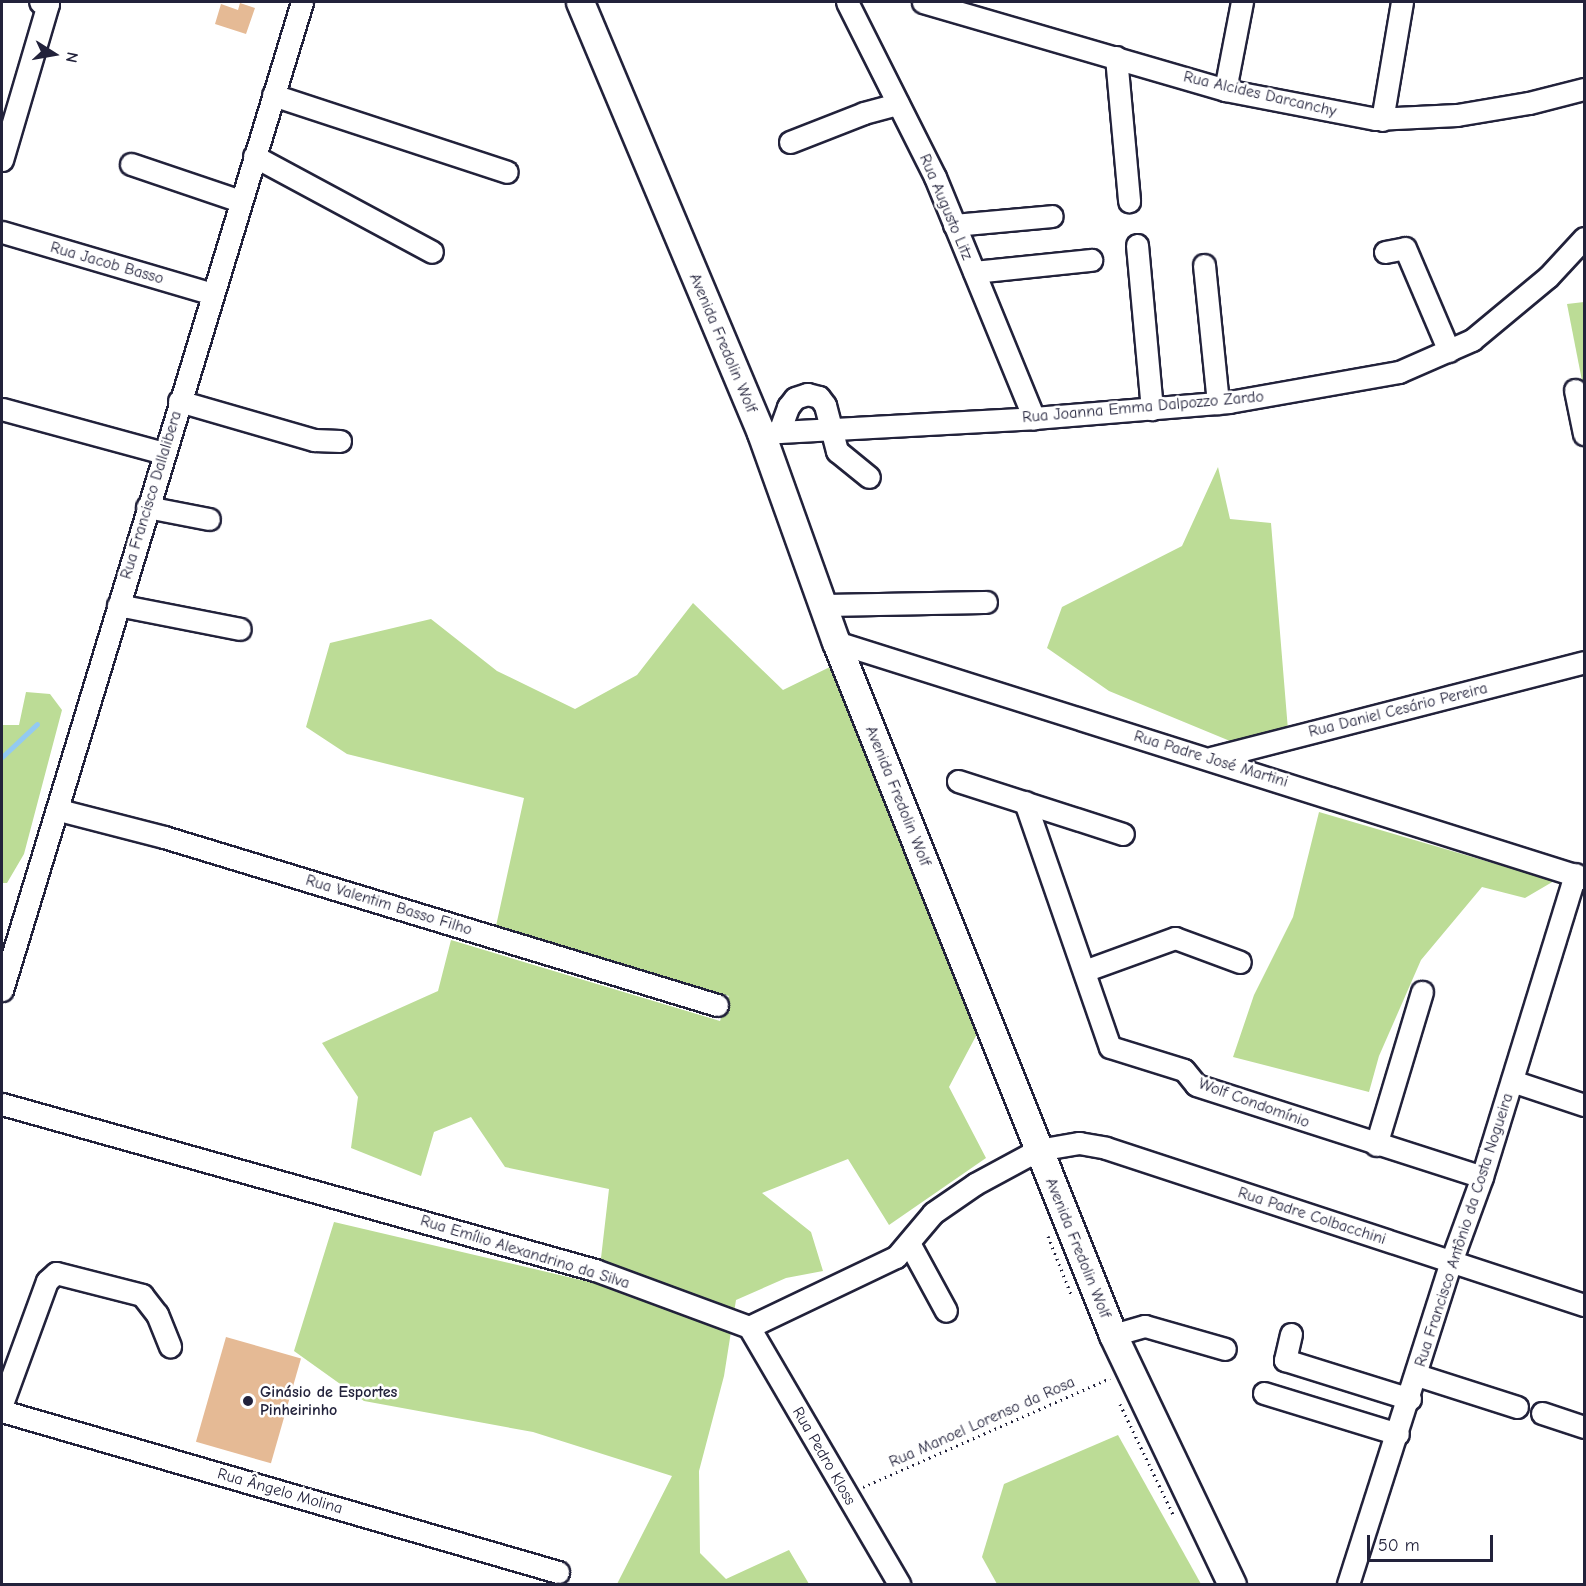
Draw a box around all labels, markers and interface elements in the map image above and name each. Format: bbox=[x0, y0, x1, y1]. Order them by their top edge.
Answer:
north arrow bbox=[24, 24, 84, 84]
text: N bbox=[62, 51, 81, 64]
street label: Rua Alcides Darcanchy bbox=[1182, 67, 1338, 121]
street label: Rua Augusto Litz bbox=[915, 151, 977, 263]
street label: Rua Jacob Basso bbox=[48, 238, 166, 288]
street label: Avenida Fredolin Wolf bbox=[685, 270, 761, 416]
street label: Rua Joanna Emma Dalpozzo Zardo bbox=[1021, 387, 1265, 427]
street label: Rua Francisco Dallalibera bbox=[116, 409, 186, 581]
street label: Rua Daniel Cesário Pereira bbox=[1307, 678, 1489, 742]
street label: Avenida Fredolin Wolf bbox=[861, 723, 935, 869]
street label: Rua Padre José Martini bbox=[1132, 726, 1290, 792]
street label: Rua Valentim Basso Filho bbox=[303, 871, 475, 939]
street label: Wolf Condomínio bbox=[1196, 1074, 1312, 1132]
street label: Rua Francisco Antônio da Costa Nogueira bbox=[1411, 1091, 1517, 1369]
street label: Avenida Fredolin Wolf bbox=[1041, 1175, 1115, 1321]
street label: Rua Padre Colbacchini bbox=[1236, 1183, 1388, 1249]
street label: Rua Emílio Alexandrino da Silva bbox=[418, 1211, 632, 1293]
street label: Rua Manoel Lorenso da Rosa bbox=[886, 1372, 1078, 1472]
place label: Ginásio de Esportes Pinheirinho bbox=[260, 1382, 397, 1420]
marker: Ginásio de Esportes Pinheirinho bbox=[241, 1394, 255, 1408]
street label: Rua Pedro Kloss bbox=[788, 1404, 860, 1508]
street label: Rua Ângelo Molina bbox=[215, 1464, 345, 1518]
scale bar bbox=[1370, 1523, 1496, 1561]
text: 50 m bbox=[1378, 1535, 1420, 1556]

